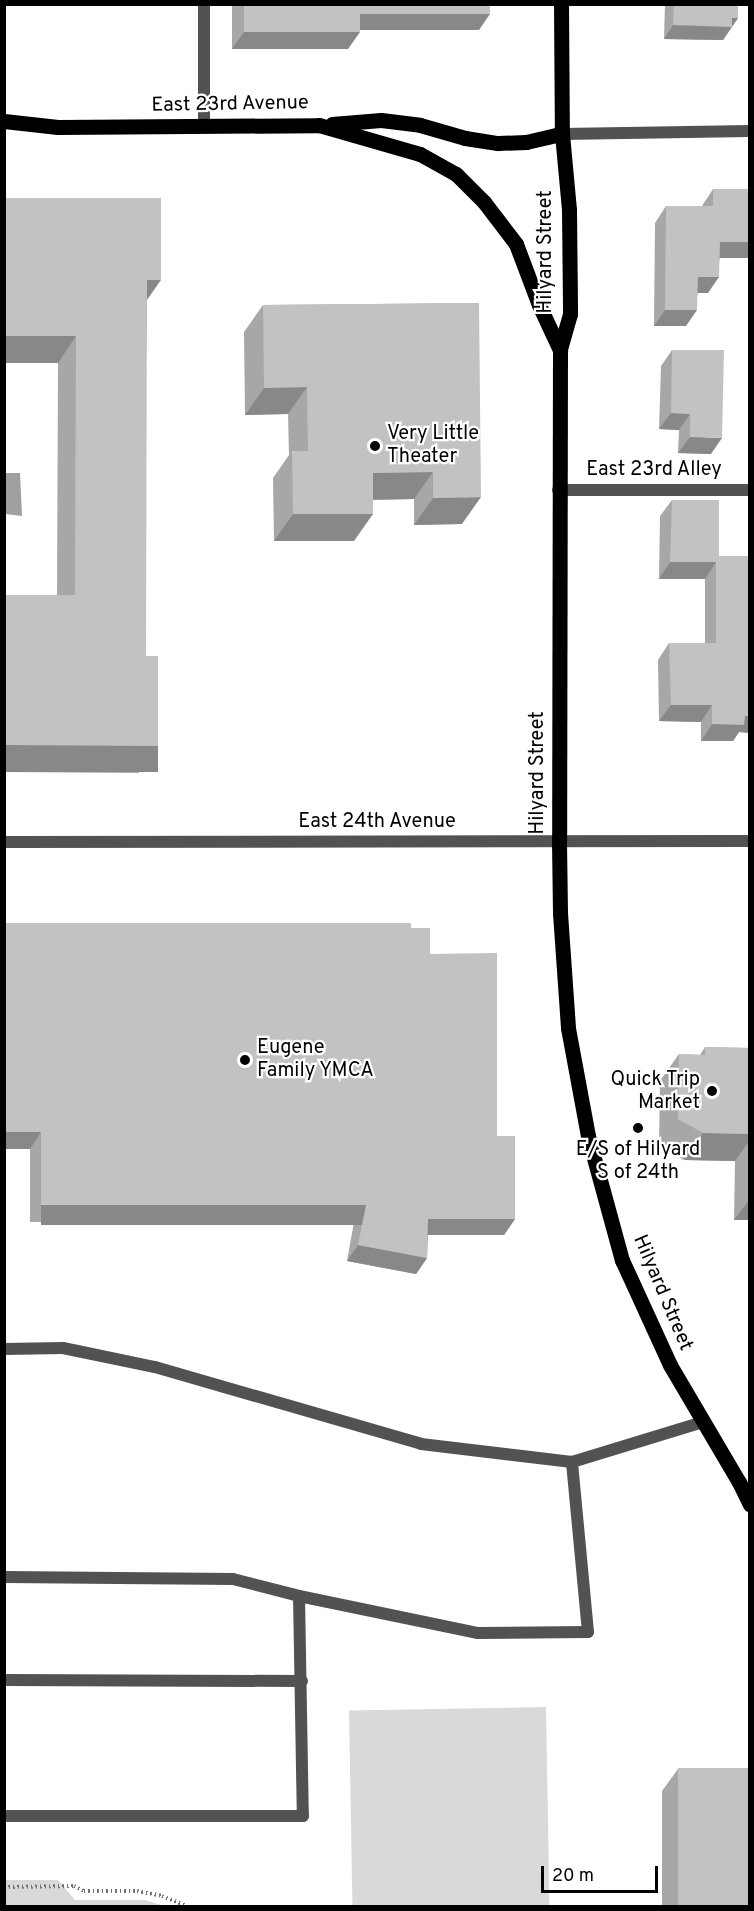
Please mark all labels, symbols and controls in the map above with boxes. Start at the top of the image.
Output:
street label: East 23rd Avenue [151,92,309,118]
street label: Hilyard Street [534,190,558,314]
place label: Very Little Theater [387,422,479,469]
marker: Very Little Theater [368,439,382,453]
street label: East 23rd Alley [586,458,722,482]
street label: Hilyard Street [526,711,550,835]
street label: East 24th Avenue [298,810,456,834]
place label: Eugene Family YMCA [257,1036,375,1083]
marker: Eugene Family YMCA [238,1053,252,1067]
place label: Quick Trip Market [610,1068,700,1115]
marker: Quick Trip Market [705,1084,719,1098]
marker: E/S of Hilyard S of 24th [631,1121,645,1135]
place label: E/S of Hilyard S of 24th [576,1138,700,1185]
street label: Hilyard Street [627,1231,697,1355]
scale bar [544,1854,661,1892]
text: 20 m [552,1865,594,1888]

